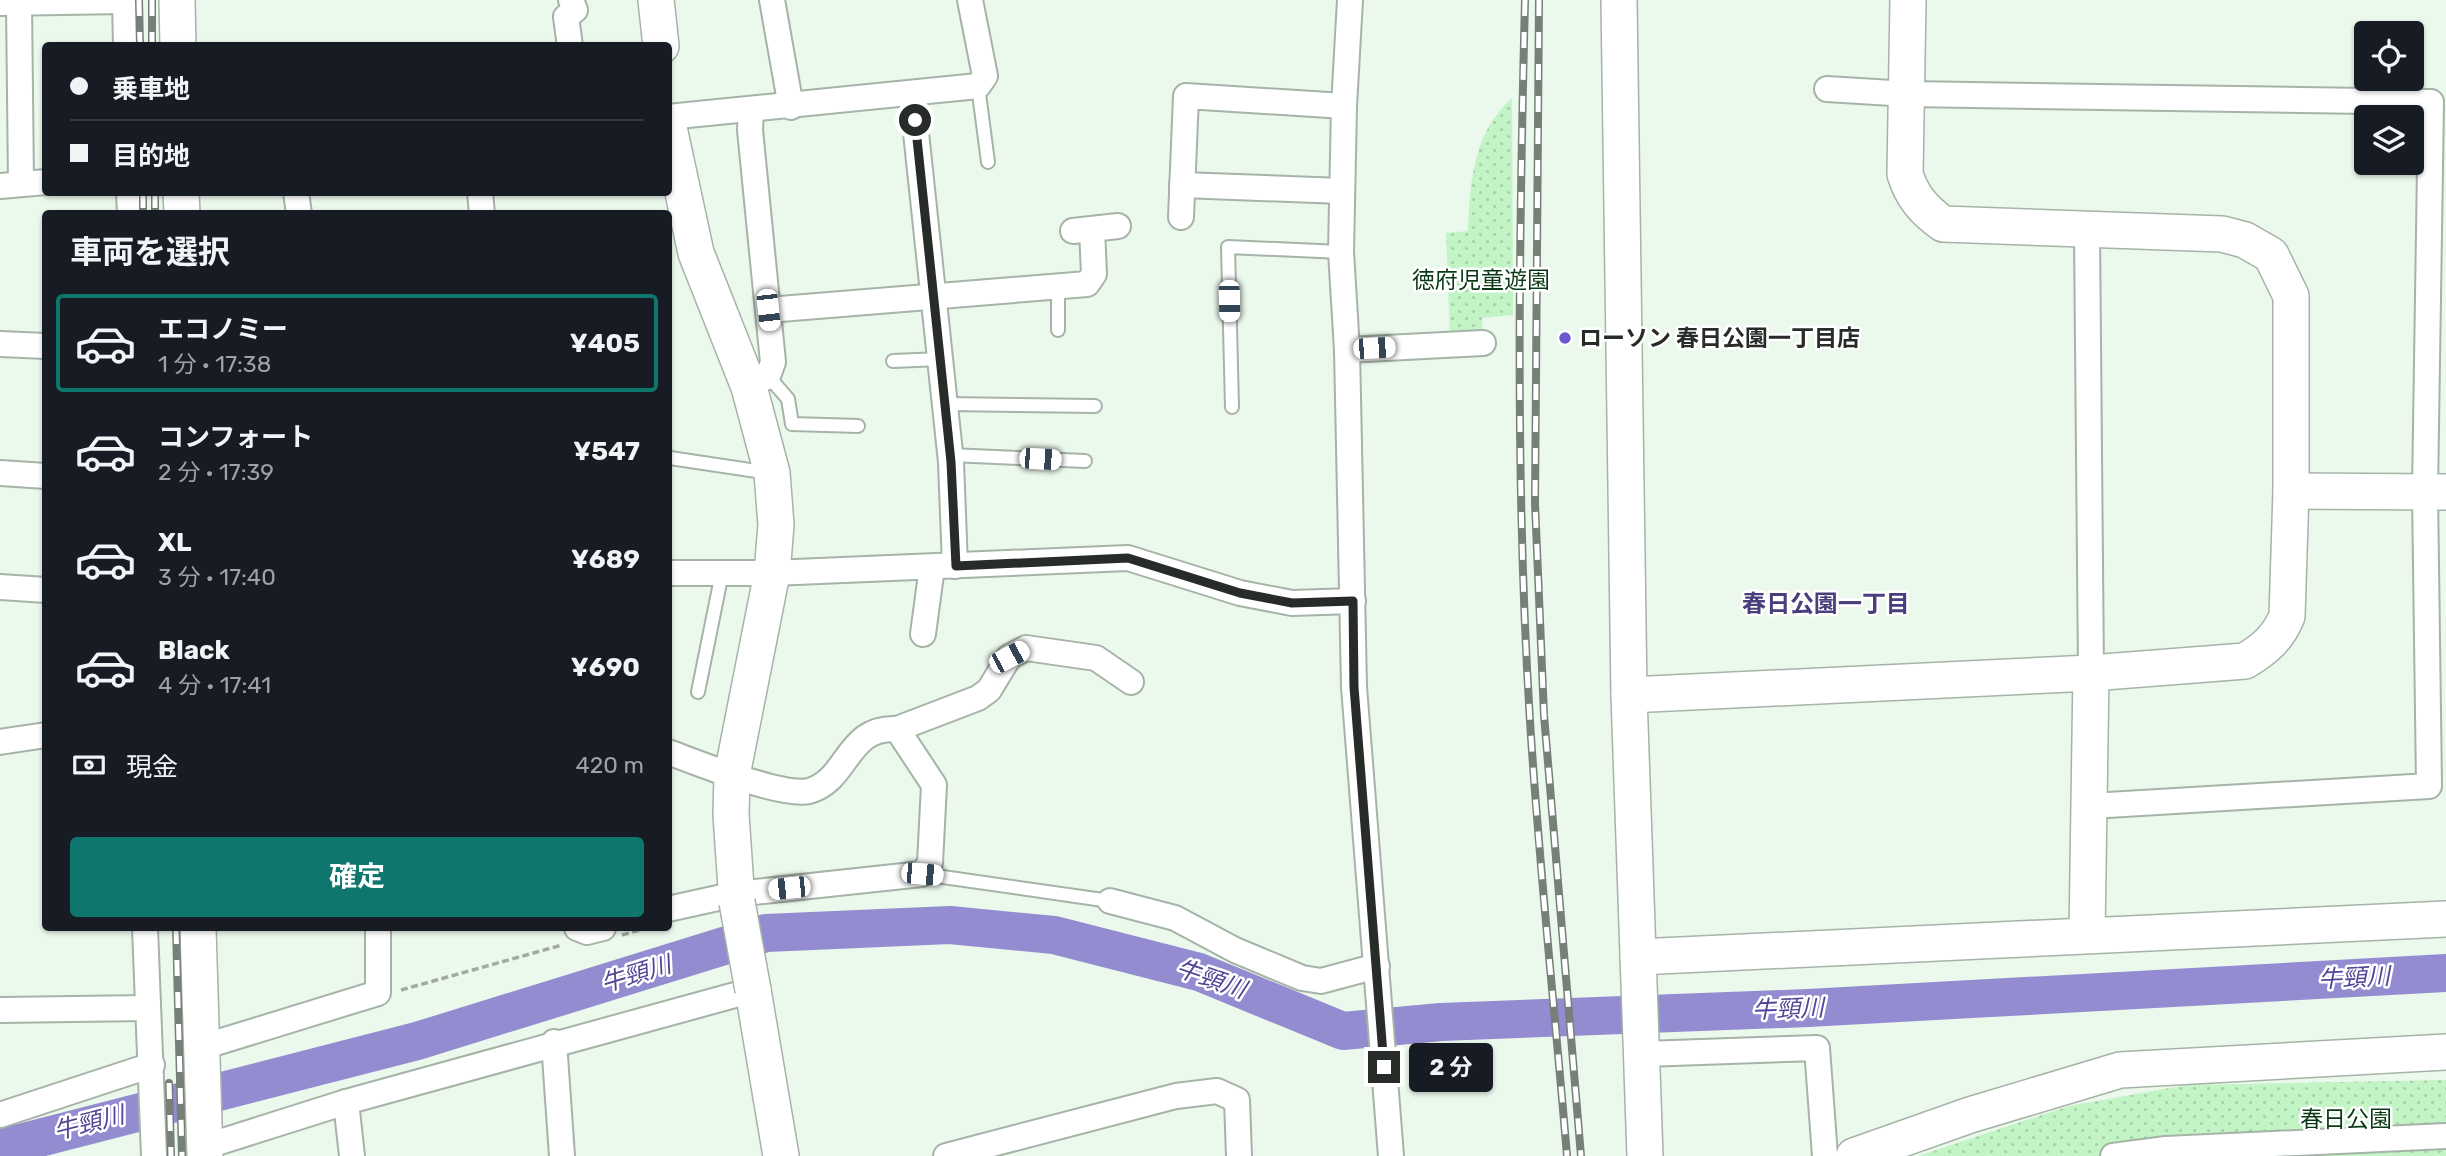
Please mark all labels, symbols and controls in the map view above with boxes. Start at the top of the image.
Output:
map controls [2354,21,2424,175]
button: locate [2354,21,2424,91]
text: 乗車地 [112,74,190,105]
route start [899,104,931,136]
button: layers [2354,105,2424,175]
text: 目的地 [112,141,190,172]
text: 車両を選択 [70,233,230,271]
park label: 徳府児童遊園 [1412,266,1550,294]
car [1219,280,1240,322]
car [756,288,781,332]
icon: car [74,312,137,375]
text: エコノミー [158,314,288,345]
place label: ローソン 春日公園一丁目店 [1579,324,1860,352]
text: ¥405 [570,328,640,359]
marker: ローソン 春日公園一丁目店 [1557,330,1573,346]
car [1353,336,1396,360]
text: 1 分 · 17:38 [158,350,271,378]
icon: car [74,420,137,483]
text: コンフォート [158,422,313,453]
text: ¥547 [573,436,640,467]
car [1019,447,1062,471]
text: 2 分 · 17:39 [158,458,274,486]
text: XL [158,527,191,558]
icon: car [74,528,137,591]
text: ¥689 [571,544,640,575]
text: 3 分 · 17:40 [158,563,276,591]
district label: 春日公園一丁目 [1742,590,1910,618]
text: Black [158,635,230,666]
icon: car [74,636,137,699]
car [986,638,1033,676]
text: ¥690 [571,652,640,683]
text: 4 分 · 17:41 [158,671,271,699]
icon: cash [70,746,108,784]
text: 420 m [576,751,644,779]
text: 現金 [126,752,178,783]
button: 確定 [70,837,644,917]
car [901,862,944,886]
car [768,875,811,901]
water label: 牛頸川 [597,949,677,998]
water label: 牛頸川 [1172,954,1252,1005]
water label: 牛頸川 [2317,962,2394,994]
water label: 牛頸川 [1752,994,1827,1024]
callout: 2 分 [1408,1042,1492,1092]
route end [1368,1051,1400,1083]
text: 2 分 [1430,1053,1472,1081]
water label: 牛頸川 [51,1100,130,1145]
park label: 春日公園 [2300,1105,2392,1133]

